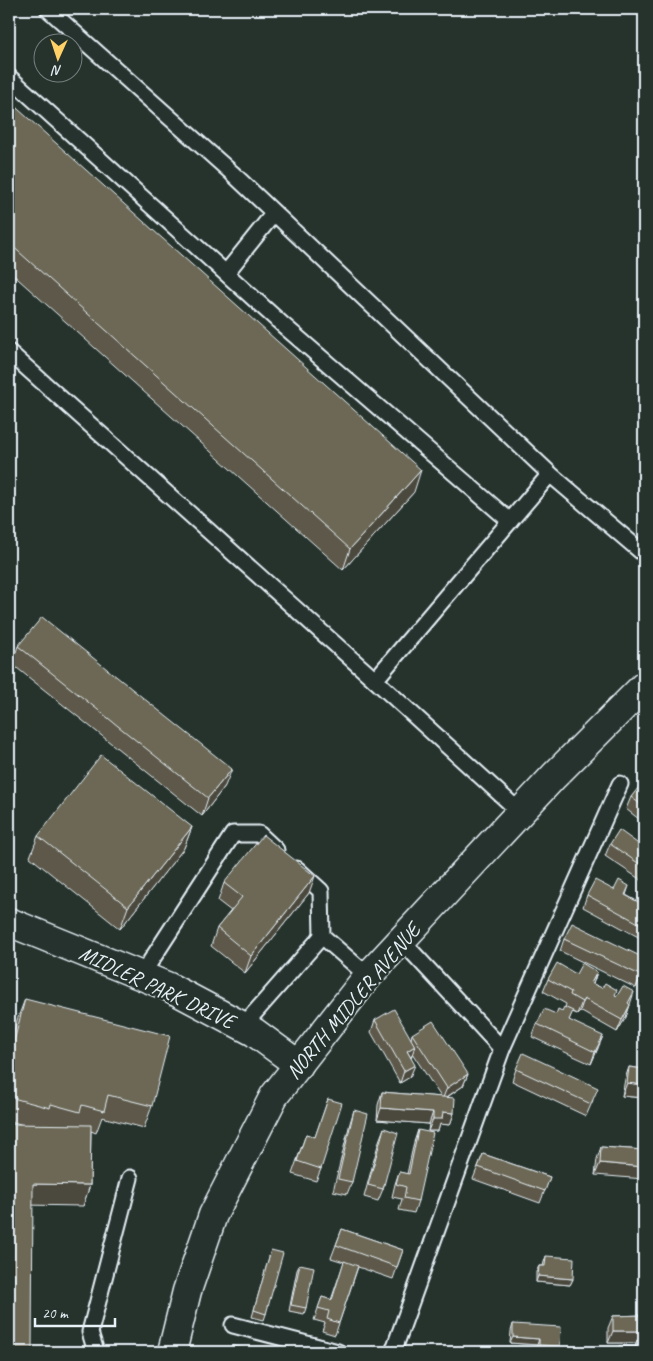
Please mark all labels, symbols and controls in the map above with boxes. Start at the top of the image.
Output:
north arrow [32,32,82,82]
text: N [50,62,62,79]
street label: NORTH MIDLER AVENUE [280,915,428,1084]
street label: MIDLER PARK DRIVE [75,940,241,1035]
scale bar [35,1296,115,1328]
text: 20 m [42,1304,69,1323]

